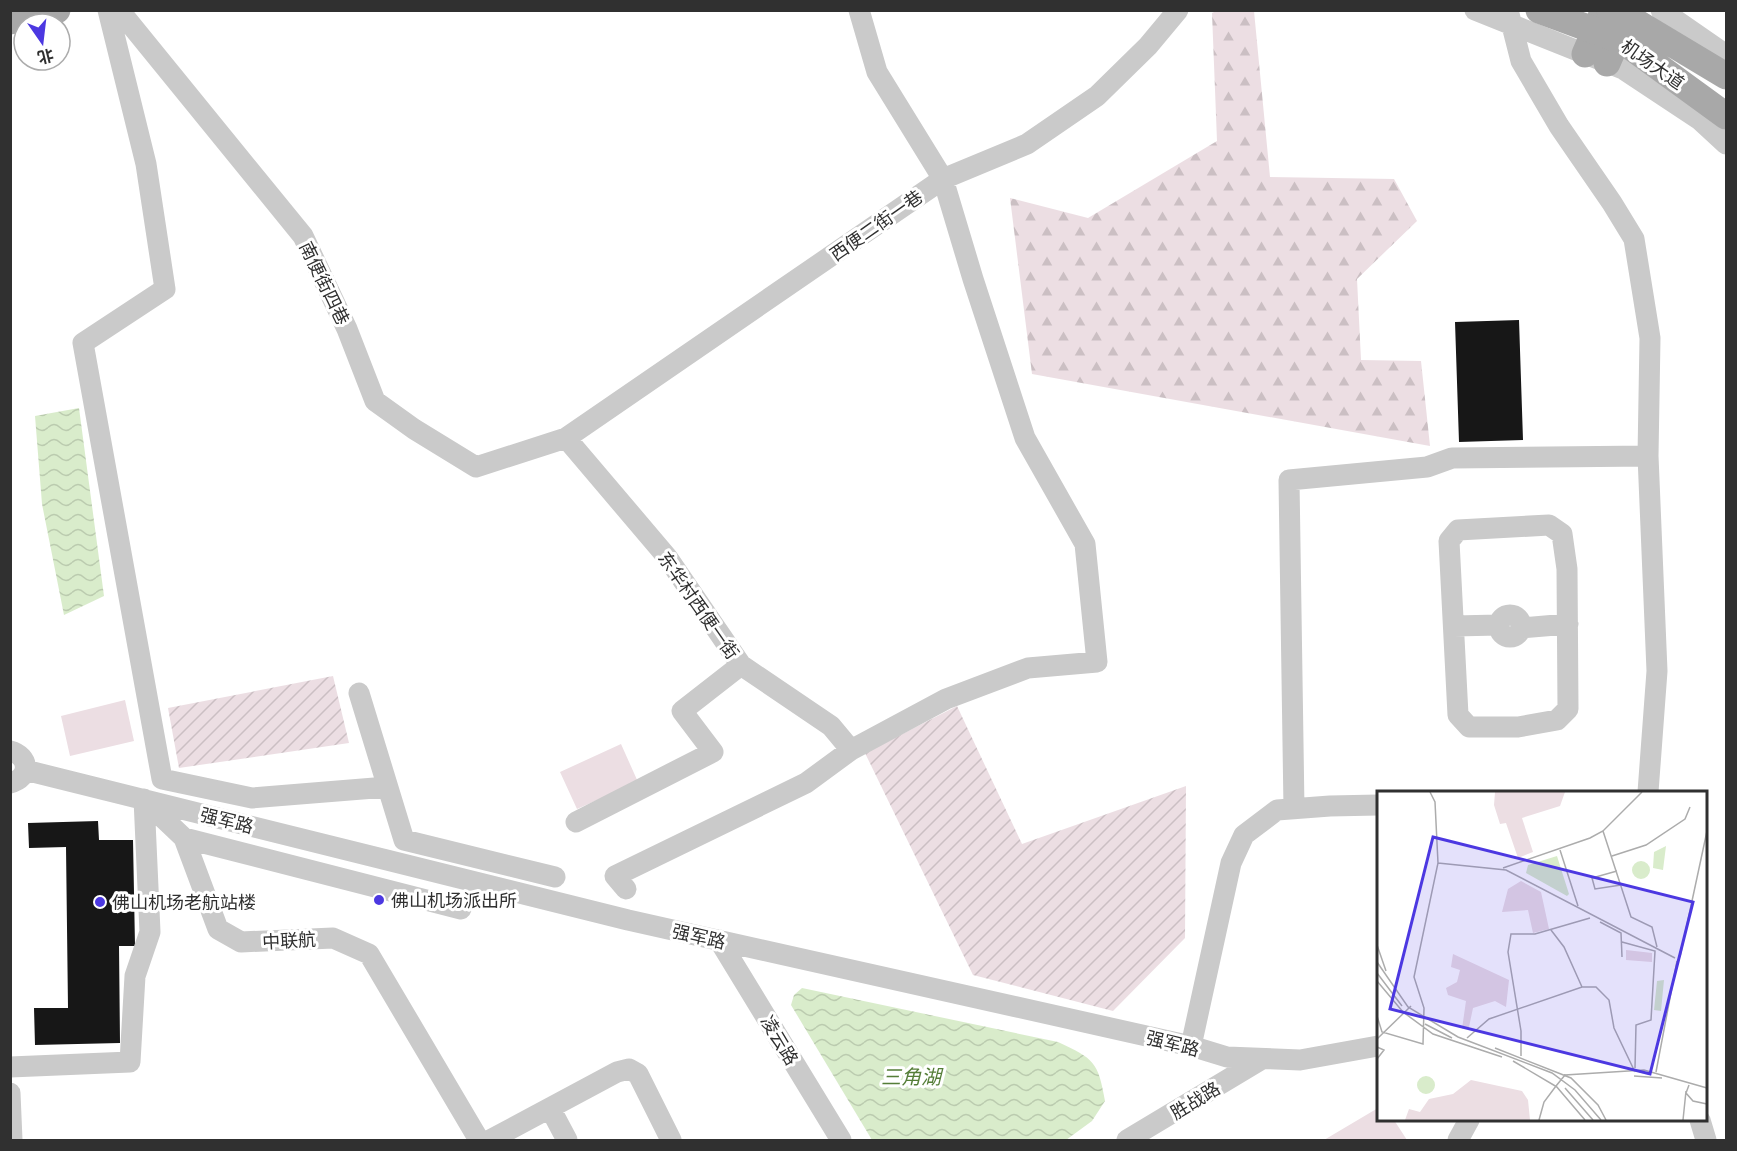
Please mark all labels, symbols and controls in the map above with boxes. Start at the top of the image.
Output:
north arrow [12,12,72,72]
street label: 机场大道 [1617,34,1689,94]
text: 北 [36,46,56,68]
street label: 西便二街一巷 [825,185,927,265]
street label: 南便街四巷 [295,238,355,328]
street label: 东华村西便一街 [654,547,744,663]
inset map [1377,791,1707,1121]
street label: 强军路 [198,803,256,837]
place label: 佛山机场派出所 [391,889,517,911]
place label: 佛山机场老航站楼 [112,891,256,913]
marker: 佛山机场派出所 [372,893,386,907]
marker: 佛山机场老航站楼 [93,895,107,909]
street label: 强军路 [670,919,728,953]
street label: 中联航 [261,928,317,952]
street label: 凌云路 [757,1011,803,1069]
street label: 强军路 [1144,1026,1202,1060]
water label: 三角湖 [881,1064,944,1088]
street label: 胜战路 [1166,1077,1224,1123]

